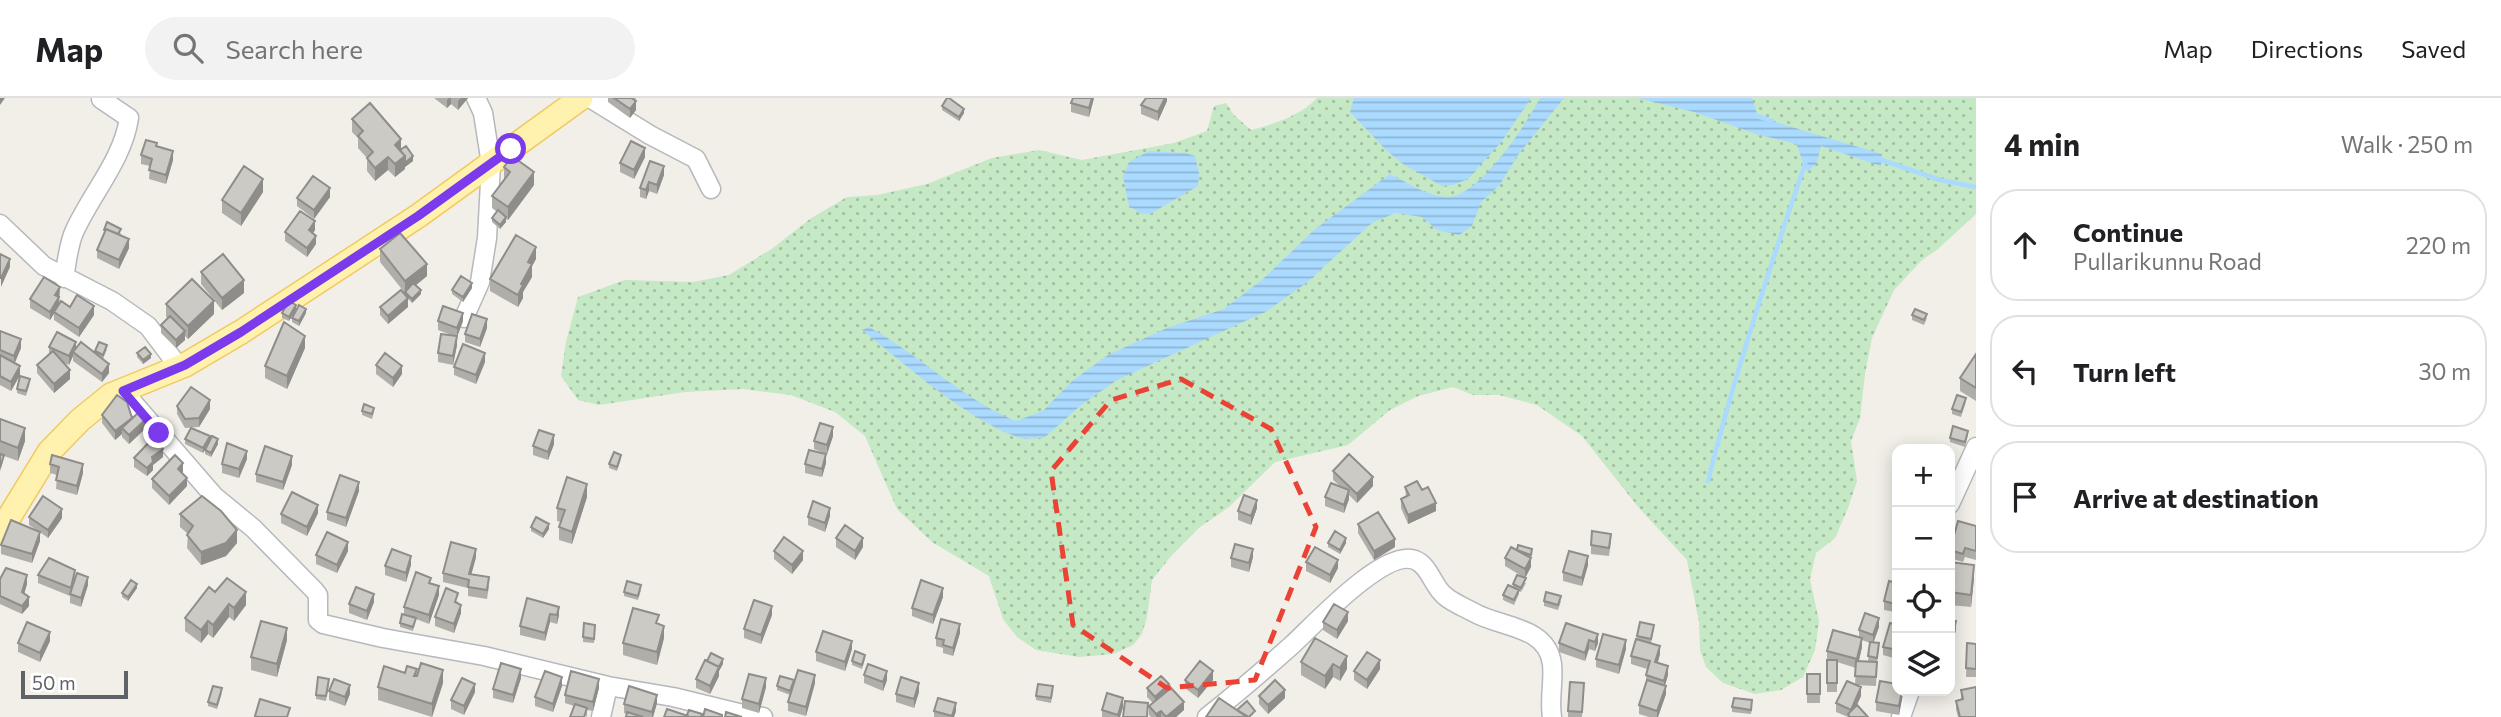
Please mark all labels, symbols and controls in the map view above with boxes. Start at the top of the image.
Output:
search box [145,17,635,80]
text: Map [35,28,103,69]
icon: search [169,29,207,67]
text: Search here [225,33,363,64]
text: Map [2163,34,2213,63]
text: Directions [2251,34,2363,63]
text: Saved [2401,34,2466,63]
text: 4 min [2004,125,2080,162]
text: Walk · 250 m [2341,130,2473,158]
route start [495,133,526,164]
text: Continue [2073,216,2183,247]
icon: ahead [2006,226,2044,264]
text: 220 m [2406,231,2471,259]
text: Pullarikunnu Road [2073,247,2262,275]
icon: left [2006,352,2044,390]
text: Turn left [2073,356,2176,387]
text: 30 m [2418,357,2471,385]
route end [143,417,174,448]
map controls [1892,444,1955,696]
button: + [1892,444,1955,507]
icon: arrive [2006,478,2044,516]
text: Arrive at destination [2073,482,2319,513]
button: − [1892,507,1955,570]
button: locate [1892,570,1955,633]
button: layers [1892,633,1955,696]
scale bar [21,668,128,700]
text: 50 m [32,671,76,694]

